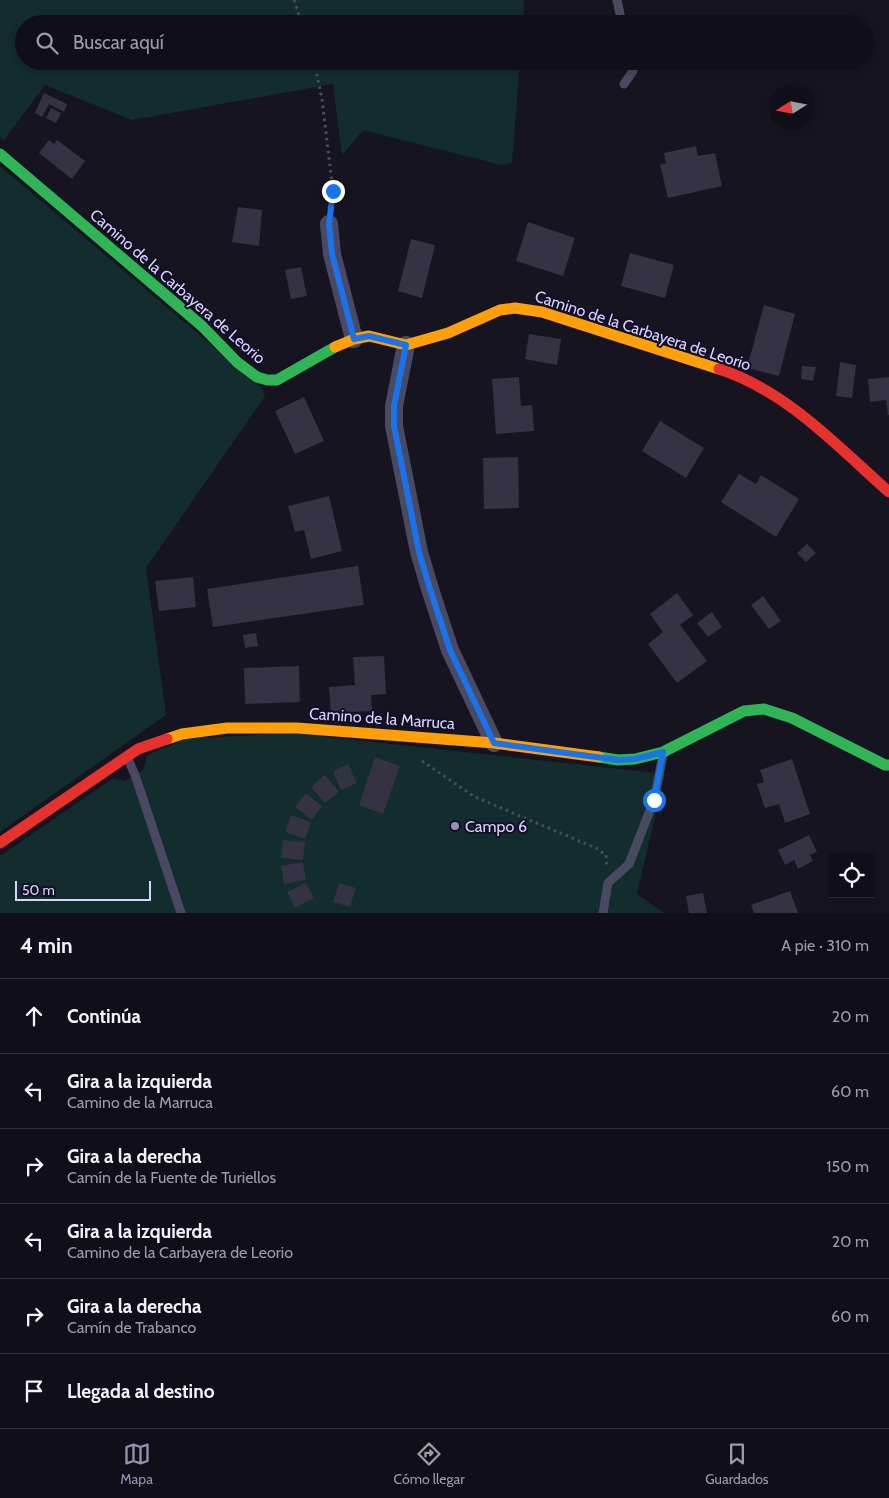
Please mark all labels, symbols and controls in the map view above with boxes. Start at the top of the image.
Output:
search box [15,15,874,70]
icon: search [33,29,61,57]
text: Buscar aquí [73,31,164,54]
north arrow [769,85,814,130]
route end [322,180,345,203]
street label: Camino de la Carbayera de Leorio [86,205,269,368]
street label: Camino de la Carbayera de Leorio [532,287,753,374]
street label: Camino de la Marruca [308,704,456,733]
route start [643,789,666,812]
place label: Campo 6 [465,817,527,836]
marker: Campo 6 [449,820,461,832]
map controls [829,853,874,898]
button: locate [829,853,874,898]
scale bar [15,878,151,901]
text: 50 m [22,881,55,899]
text: 4 min [20,933,73,958]
text: A pie · 310 m [781,936,869,955]
icon: ahead [20,1002,48,1030]
text: Continúa [67,1005,141,1028]
text: 20 m [832,1007,869,1026]
text: Gira a la izquierda [67,1070,212,1093]
icon: left [20,1077,48,1105]
text: 60 m [831,1082,869,1101]
text: Camino de la Marruca [67,1093,213,1112]
text: Gira a la derecha [67,1145,202,1168]
icon: right [20,1152,48,1180]
text: 150 m [826,1157,869,1176]
text: Camín de la Fuente de Turiellos [67,1168,276,1187]
text: Gira a la izquierda [67,1220,212,1243]
icon: left [20,1227,48,1255]
text: 20 m [832,1232,869,1251]
text: Camino de la Carbayera de Leorio [67,1243,293,1262]
text: Gira a la derecha [67,1295,202,1318]
icon: right [20,1302,48,1330]
text: 60 m [831,1307,869,1326]
text: Camín de Trabanco [67,1318,196,1337]
icon: arrive [20,1377,48,1405]
text: Llegada al destino [67,1380,214,1403]
tab: Mapa [120,1440,153,1488]
tab: Cómo llegar [394,1440,465,1488]
tab: Guardados [705,1440,769,1488]

